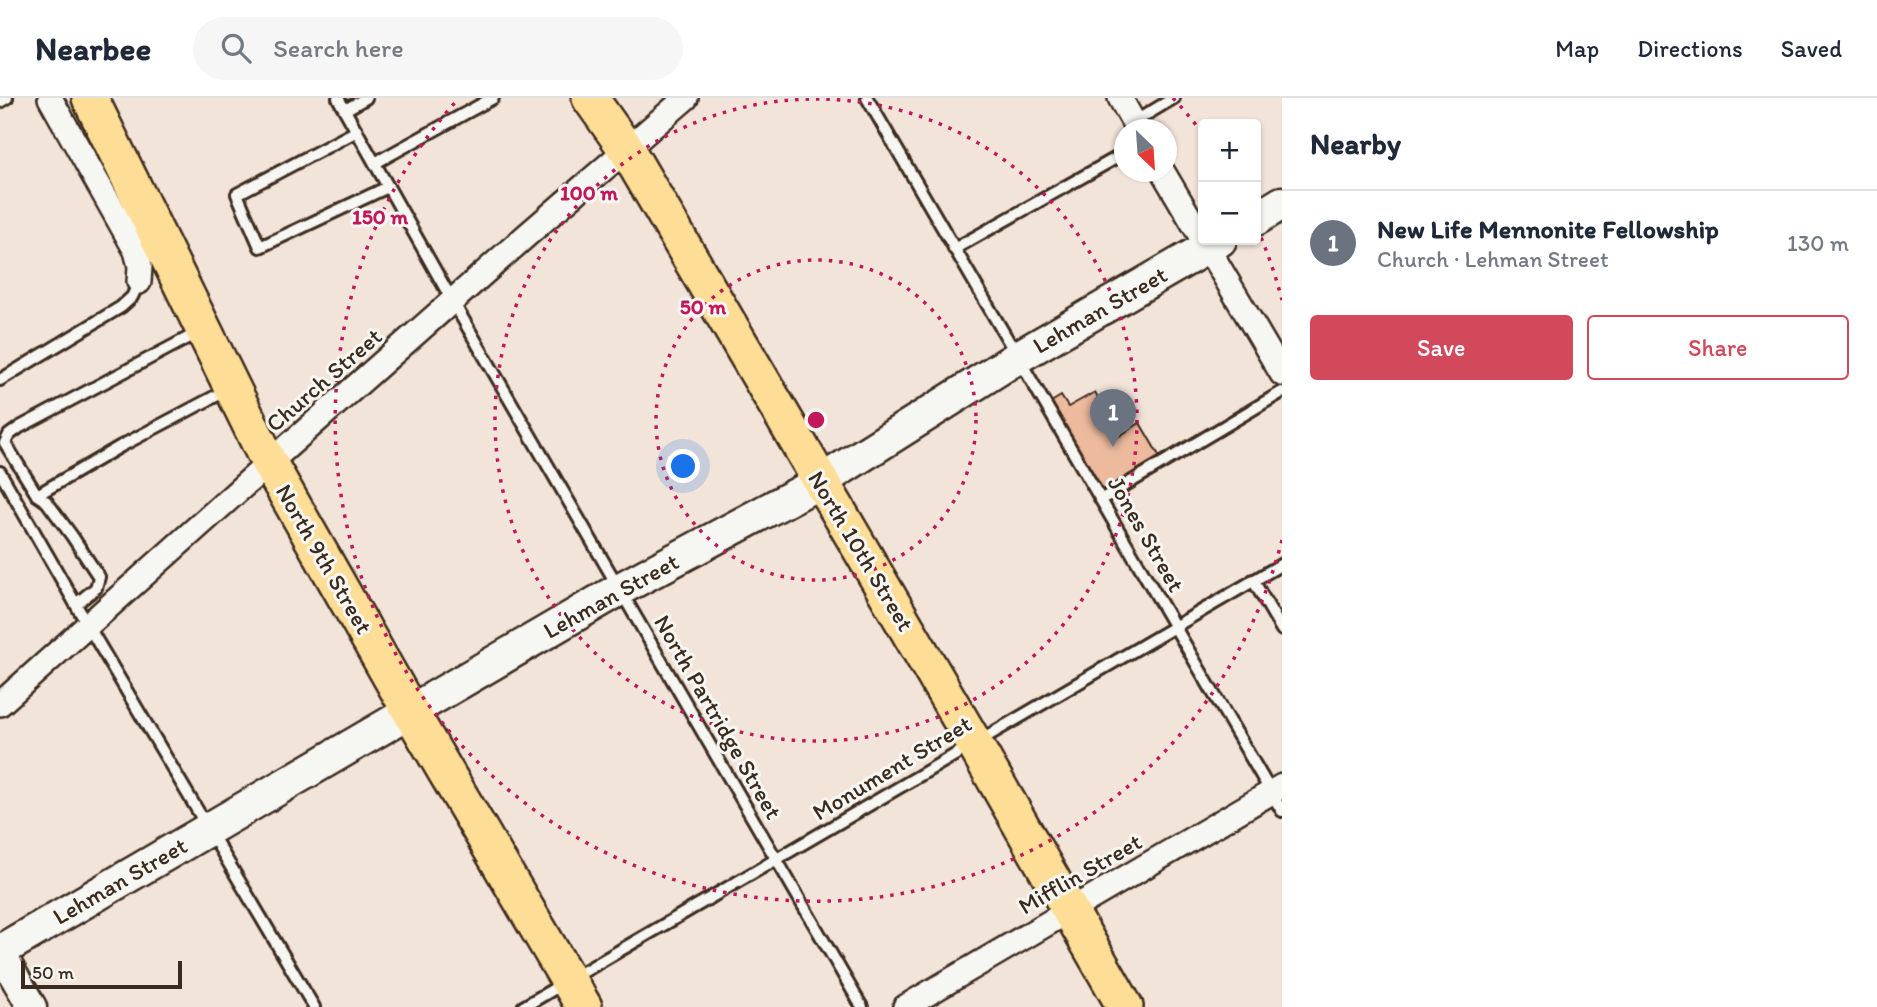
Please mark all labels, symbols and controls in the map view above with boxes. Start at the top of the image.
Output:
search box [193,17,683,80]
text: Nearbee [35,29,151,68]
icon: search [217,29,255,67]
text: Search here [273,32,404,64]
text: Map [1555,34,1599,63]
text: Directions [1637,34,1743,63]
text: Saved [1781,34,1842,63]
north arrow [1114,119,1177,182]
map controls [1198,119,1261,245]
button: + [1198,119,1261,182]
text: Nearby [1310,125,1401,162]
text: 100 m [560,180,618,205]
button: − [1198,182,1261,245]
text: 150 m [352,204,408,229]
text: New Life Mennonite Fellowship [1377,213,1719,245]
text: 1 [1328,229,1338,257]
text: 130 m [1787,229,1849,257]
text: Church · Lehman Street [1377,245,1609,273]
street label: Lehman Street [1027,259,1172,360]
text: 50 m [680,294,727,319]
button: Save [1310,315,1573,380]
button: Share [1587,315,1849,380]
street label: Church Street [260,321,388,438]
pin: 1 [1090,389,1136,447]
centre of rings [804,408,828,432]
your location [666,449,700,483]
street label: North 10th Street [802,465,921,636]
street label: Jones Street [1102,471,1191,597]
street label: North 9th Street [270,479,379,639]
street label: Lehman Street [538,546,683,645]
street label: North Partridge Street [648,609,789,824]
street label: Monument Street [807,709,977,827]
street label: Mifflin Street [1013,827,1147,921]
street label: Lehman Street [47,830,192,931]
scale bar [21,958,182,990]
text: 50 m [32,961,74,984]

